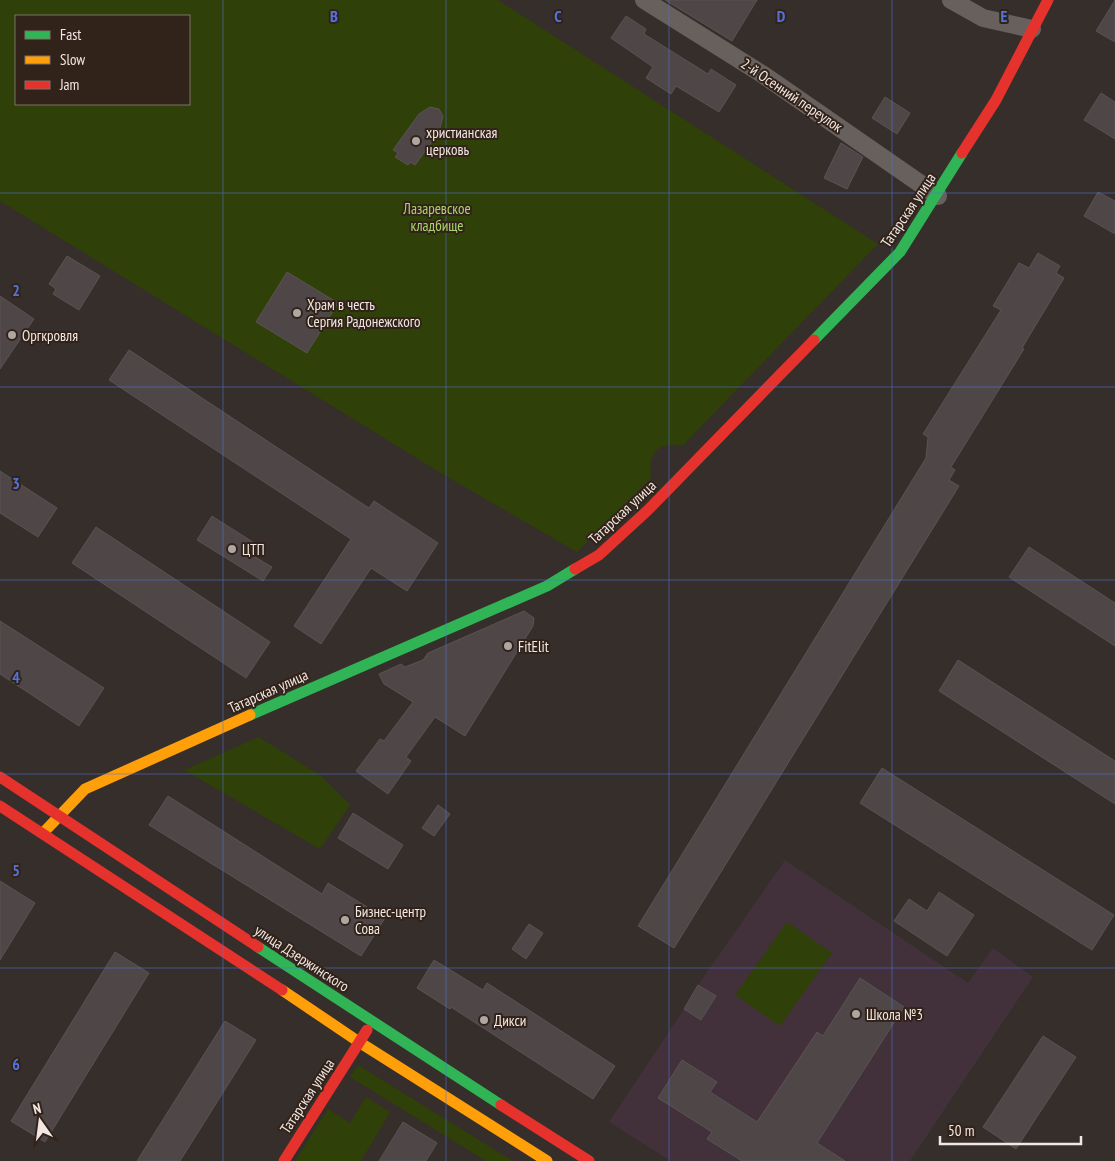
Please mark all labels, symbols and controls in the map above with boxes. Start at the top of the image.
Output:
text: B [330,6,338,26]
text: C [554,6,562,26]
text: D [777,6,786,26]
text: E [1001,6,1008,26]
legend [15,15,190,105]
text: Fast [60,25,81,44]
text: Slow [60,50,85,69]
street label: 2-й Осенний переулок [737,54,847,136]
text: Jam [59,75,79,94]
place label: христианская церковь [426,123,498,159]
marker: христианская церковь [410,135,422,147]
street label: Татарская улица [876,169,940,251]
park label: Лазаревское кладбище [402,199,471,235]
text: 2 [12,280,20,300]
place label: Храм в честь Сергия Радонежского [307,295,420,331]
marker: Храм в честь Сергия Радонежского [291,307,303,319]
place label: Оргкровля [22,326,78,345]
marker: Оргкровля [6,329,18,341]
text: 3 [12,473,20,493]
street label: Татарская улица [584,476,660,548]
place label: ЦТП [242,540,265,559]
marker: ЦТП [226,543,238,555]
place label: FitElit [518,637,549,656]
marker: FitElit [502,640,514,652]
street label: Татарская улица [225,665,311,717]
text: 4 [12,667,20,687]
text: 5 [12,860,20,880]
place label: Бизнес-центр Сова [355,902,426,938]
marker: Бизнес-центр Сова [339,914,351,926]
street label: улица Дзержинского [251,920,353,996]
place label: Школа №3 [866,1005,923,1024]
marker: Школа №3 [850,1008,862,1020]
place label: Дикси [494,1011,526,1030]
marker: Дикси [478,1014,490,1026]
text: 6 [12,1054,20,1074]
street label: Татарская улица [276,1055,338,1137]
north arrow [15,1096,65,1146]
text: N [31,1099,43,1118]
scale bar [940,1114,1081,1146]
text: 50 m [948,1121,974,1140]

